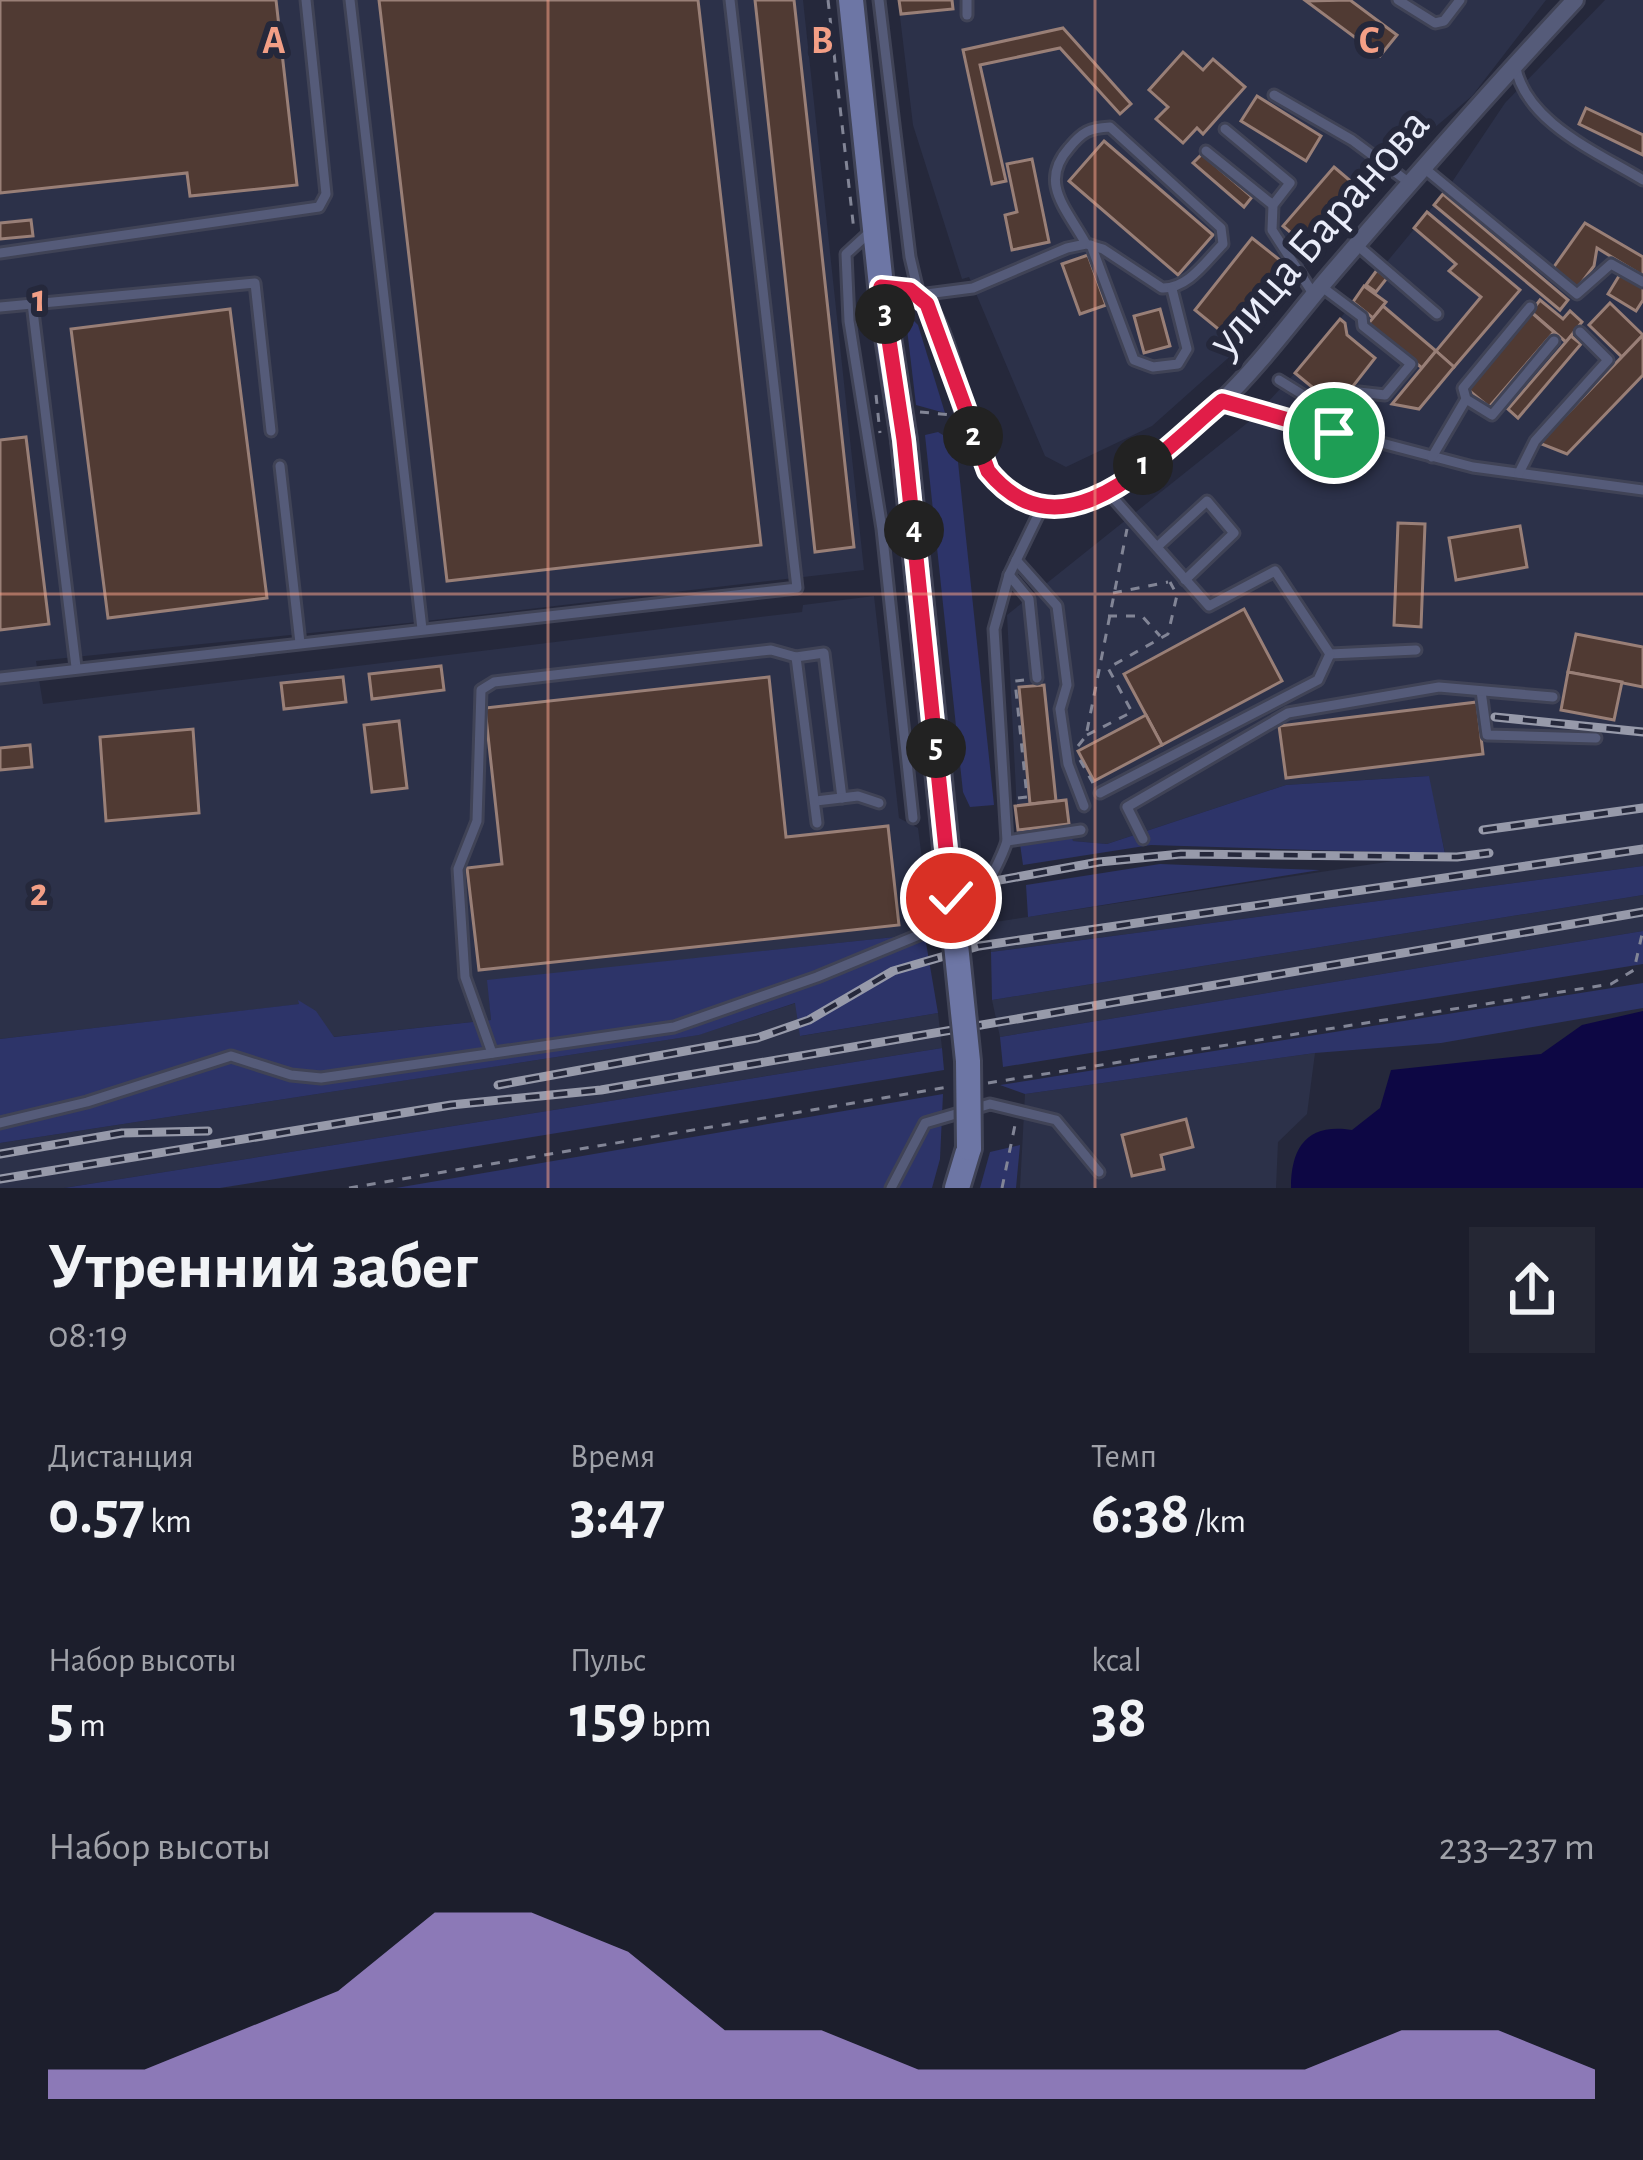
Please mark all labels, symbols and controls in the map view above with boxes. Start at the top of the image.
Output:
text: A [262,22,286,61]
text: B [811,22,833,61]
text: C [1359,22,1379,61]
street label: улица Баранова [1199,100,1439,366]
text: 1 [32,280,46,319]
pin: 3 [855,284,915,344]
text: 3 [878,297,892,330]
pin [1283,382,1385,484]
icon: arrive [1301,400,1367,466]
pin: 2 [943,406,1003,466]
text: 2 [965,419,981,452]
pin: 1 [1113,435,1173,495]
text: 1 [1137,448,1149,481]
pin: 4 [884,500,944,560]
text: 4 [906,513,922,546]
pin: 5 [906,718,966,778]
text: 5 [929,731,943,764]
pin [900,847,1002,949]
icon: check [918,865,984,931]
text: 2 [30,874,48,913]
button: share [1469,1227,1595,1353]
text: Утренний забег [48,1234,478,1300]
text: 08:19 [48,1316,128,1355]
text: Дистанция [48,1441,194,1474]
text: Время [570,1441,655,1474]
text: Темп [1091,1441,1157,1474]
text: 0.57 [48,1484,145,1544]
text: 3:47 [570,1484,665,1544]
text: 6:38 [1091,1484,1190,1544]
text: km [145,1506,192,1539]
text: /km [1190,1506,1246,1539]
text: Набор высоты [48,1645,237,1678]
text: Пульс [570,1645,646,1678]
text: kcal [1091,1645,1142,1678]
text: 5 [48,1688,74,1748]
text: 159 [570,1688,646,1748]
text: 38 [1091,1688,1147,1748]
text: m [74,1710,106,1743]
text: bpm [646,1710,711,1743]
text: Набор высоты [48,1828,271,1867]
text: 233–237 m [1439,1828,1595,1867]

